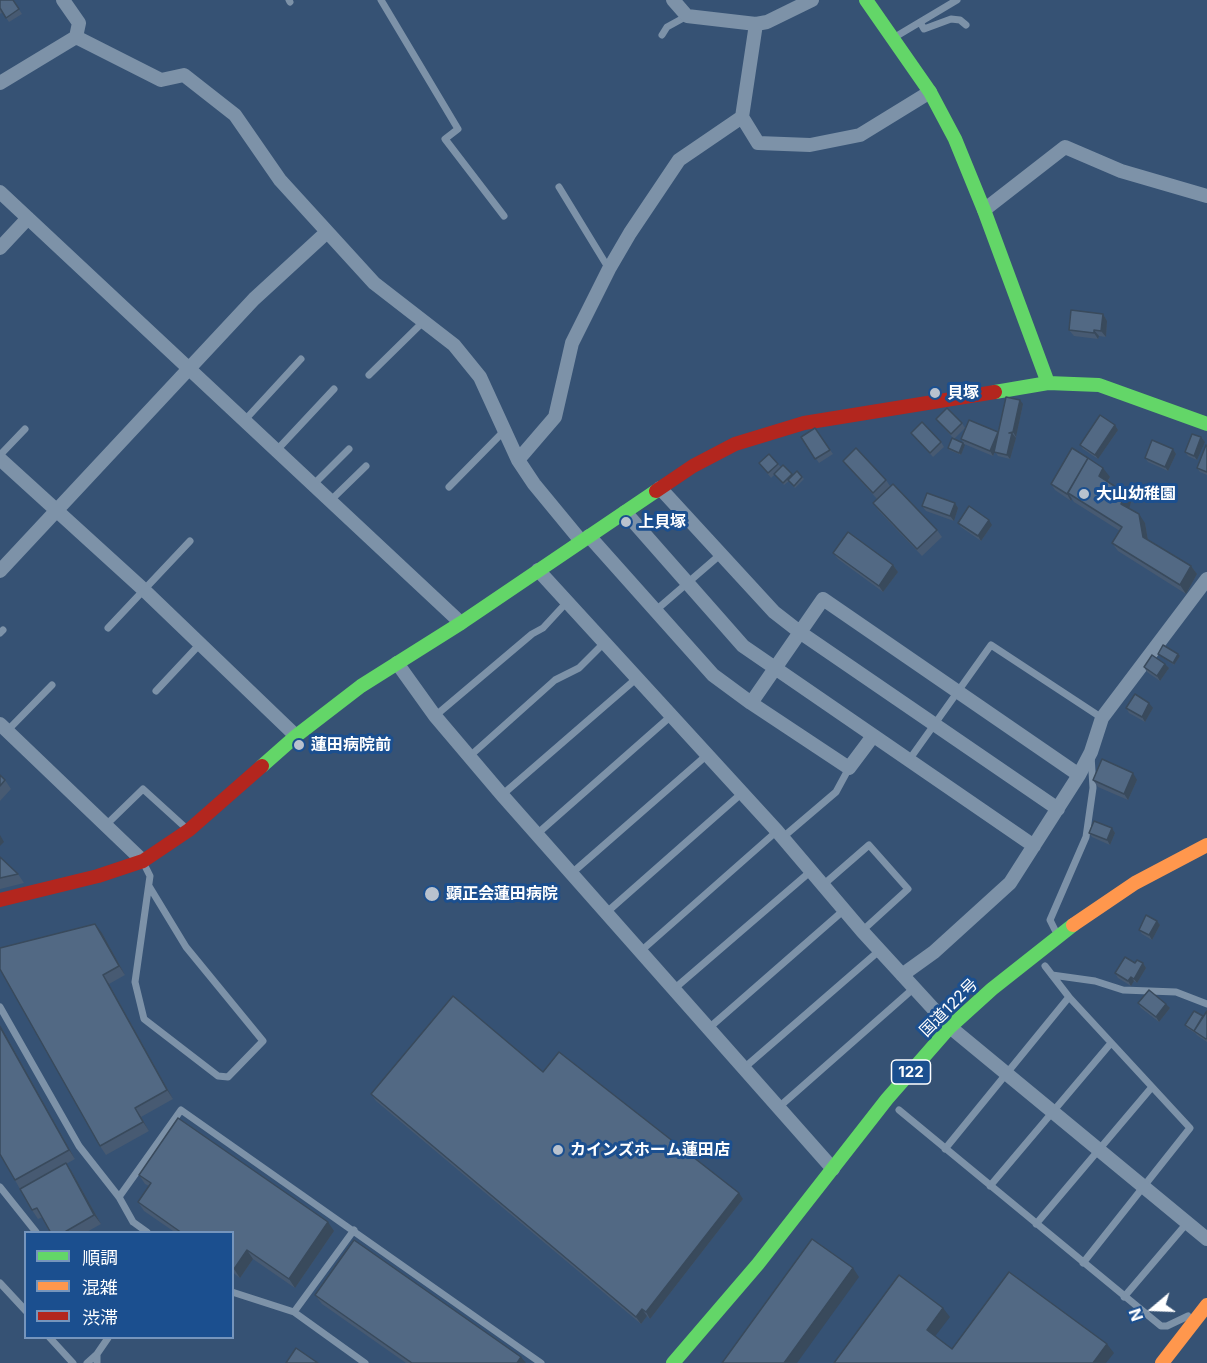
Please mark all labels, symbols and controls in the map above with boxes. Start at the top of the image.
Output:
place label: 貝塚 [947,383,979,403]
marker: 貝塚 [928,386,942,400]
place label: 大山幼稚園 [1096,484,1176,504]
marker: 大山幼稚園 [1077,487,1091,501]
place label: 上貝塚 [638,512,686,532]
marker: 上貝塚 [619,515,633,529]
place label: 蓮田病院前 [311,735,391,755]
marker: 蓮田病院前 [292,738,306,752]
place label: 顕正会蓮田病院 [446,884,558,904]
marker: 顕正会蓮田病院 [423,885,441,903]
street label: 国道122号 [916,975,982,1041]
road number: 122 [892,1060,930,1084]
place label: カインズホーム蓮田店 [570,1140,730,1160]
marker: カインズホーム蓮田店 [551,1143,565,1157]
legend [24,1231,234,1339]
text: 順調 [82,1247,118,1268]
text: 混雑 [82,1277,118,1298]
north arrow [1123,1279,1183,1339]
text: N [1125,1306,1147,1324]
text: 渋滞 [82,1307,118,1328]

